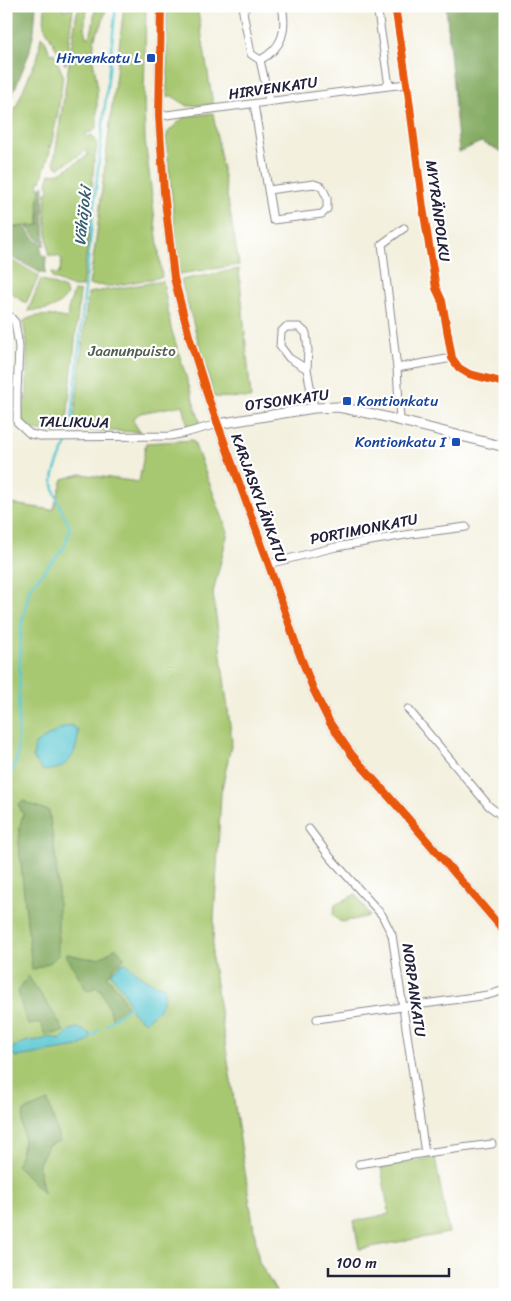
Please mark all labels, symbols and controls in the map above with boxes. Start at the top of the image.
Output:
place label: Hirvenkatu L [56,45,141,71]
marker: Hirvenkatu L [145,52,157,64]
street label: HIRVENKATU [227,69,320,107]
street label: MYYRÄNPOLKU [418,158,458,264]
water label: Vähäjoki [65,182,100,247]
park label: Jaanunpuisto [87,338,176,364]
street label: OTSONKATU [243,381,332,419]
place label: Kontionkatu [357,388,438,414]
marker: Kontionkatu [341,395,353,407]
street label: TALLIKUJA [39,408,109,436]
place label: Kontionkatu I [355,429,447,455]
street label: KARJASKYLÄNKATU [224,430,295,567]
marker: Kontionkatu I [450,436,462,448]
street label: PORTIMONKATU [308,506,420,552]
street label: NORPANKATU [395,942,434,1040]
scale bar [328,1246,450,1278]
text: 100 m [336,1250,377,1276]

